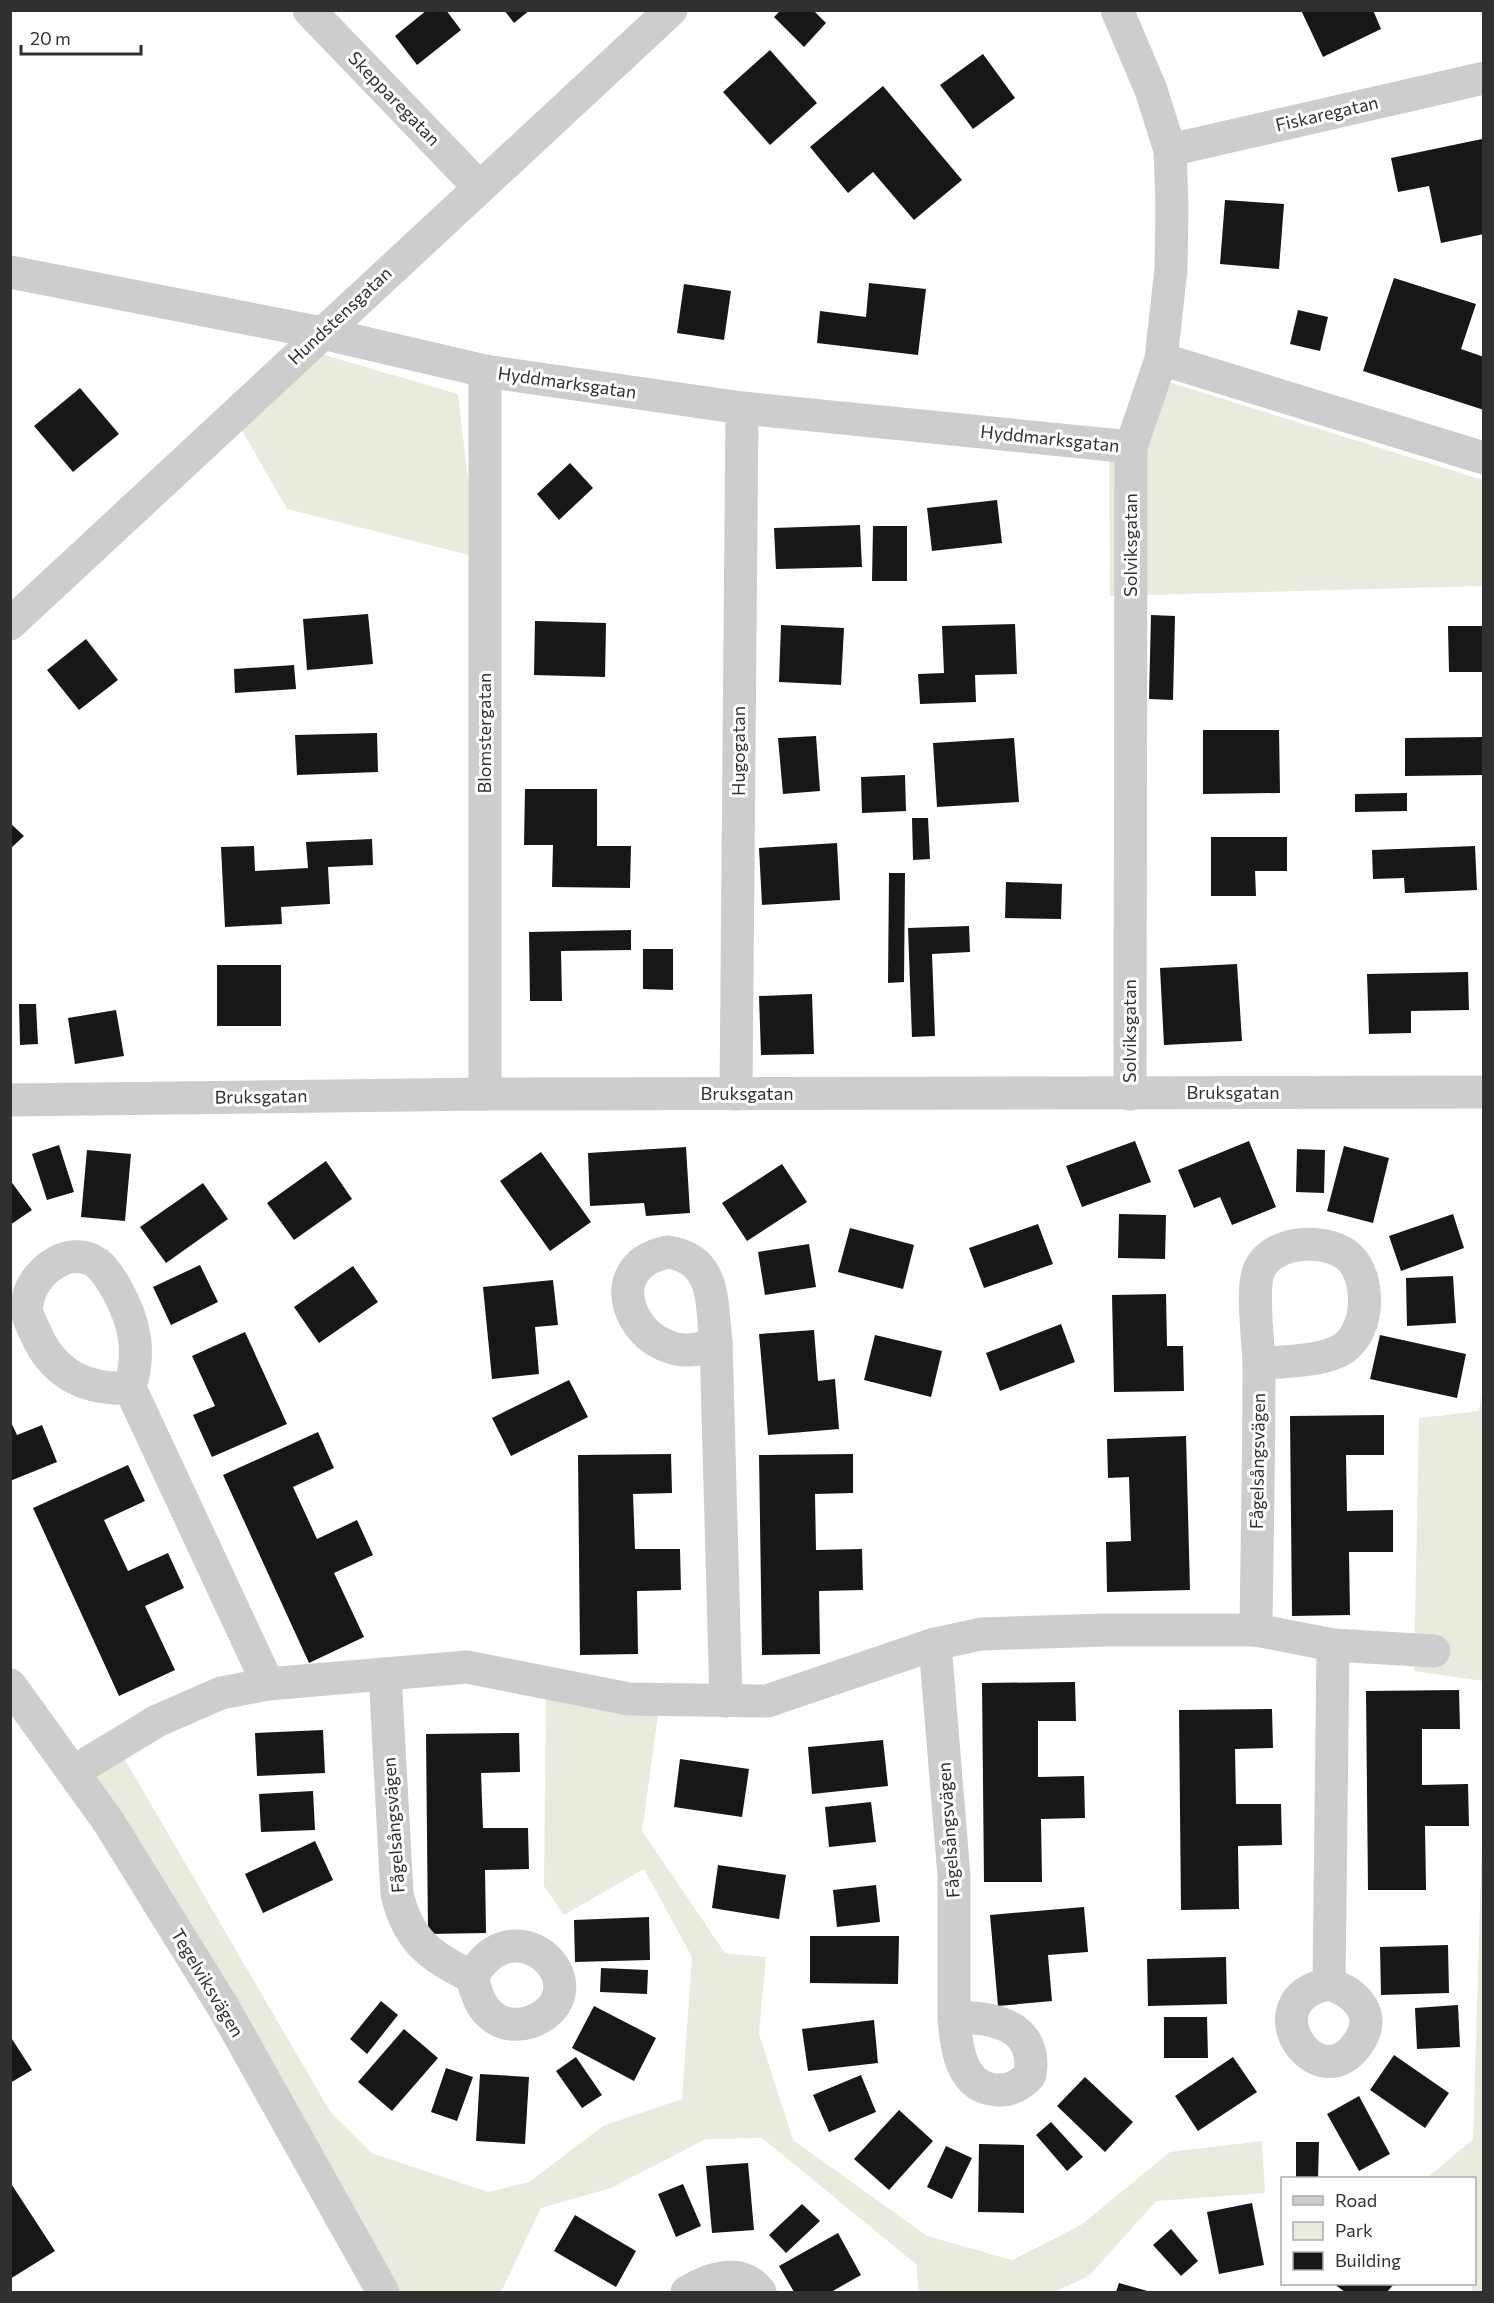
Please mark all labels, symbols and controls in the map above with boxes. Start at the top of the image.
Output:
scale bar [21,18,141,56]
text: 20 m [30,27,71,49]
street label: Skepparegatan [344,47,445,150]
street label: Fiskaregatan [1273,91,1380,136]
street label: Hundstensgatan [283,262,396,369]
street label: Hyddmarksgatan [496,361,638,403]
street label: Hyddmarksgatan [979,420,1121,456]
street label: Solviksgatan [1119,493,1141,597]
street label: Blomstergatan [473,673,495,793]
street label: Hugogatan [727,706,749,796]
street label: Solviksgatan [1118,979,1140,1083]
street label: Bruksgatan [1187,1081,1279,1103]
street label: Bruksgatan [701,1082,793,1104]
street label: Bruksgatan [214,1084,308,1108]
street label: Fågelsångsvägen [1245,1393,1269,1529]
street label: Fågelsångsvägen [377,1756,409,1894]
street label: Fågelsångsvägen [932,1761,964,1899]
street label: Tegelviksvägen [167,1924,249,2041]
legend [1281,2177,1476,2285]
text: Road [1335,2189,1377,2211]
text: Park [1335,2219,1373,2241]
text: Building [1335,2249,1401,2271]

